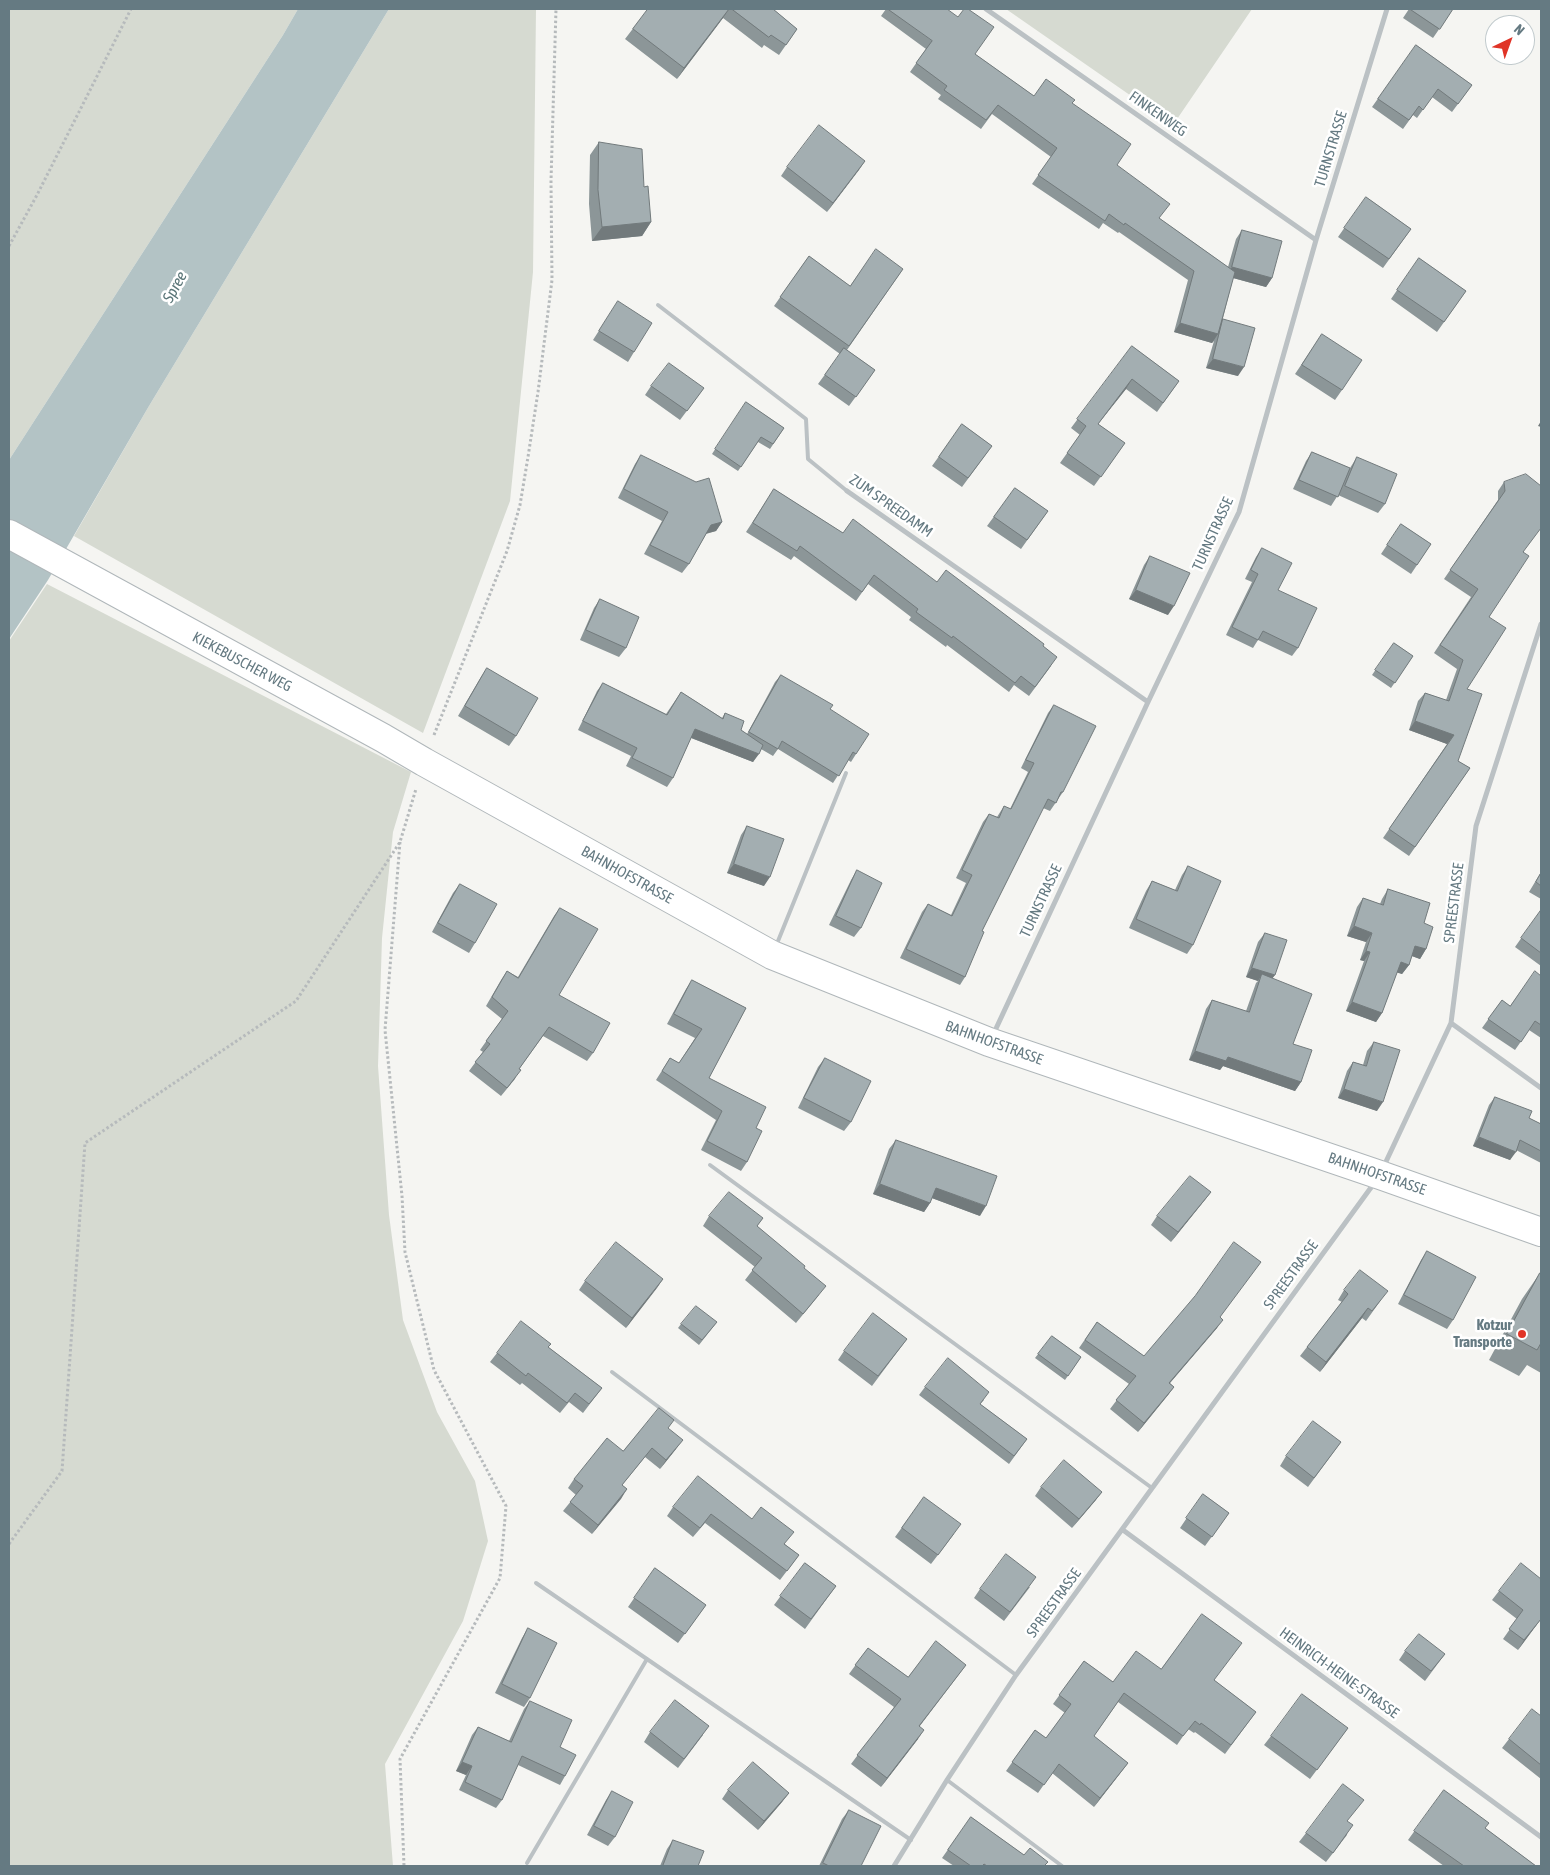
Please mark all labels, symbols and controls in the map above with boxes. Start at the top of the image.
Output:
north arrow [1485,15,1535,65]
text: N [1511,21,1528,38]
street label: FINKENWEG [1126,88,1190,140]
street label: TURNSTRASSE [1311,109,1351,189]
water label: Spree [159,268,191,306]
street label: ZUM SPREEDAMM [846,471,936,541]
street label: TURNSTRASSE [1189,494,1237,574]
street label: KIEKEBUSCHER WEG [189,628,295,696]
street label: BAHNHOFSTRASSE [578,842,676,908]
street label: TURNSTRASSE [1016,862,1066,940]
street label: SPREESTRASSE [1440,862,1468,944]
street label: BAHNHOFSTRASSE [943,1017,1045,1069]
street label: BAHNHOFSTRASSE [1326,1149,1428,1199]
street label: SPREESTRASSE [1260,1237,1322,1313]
place label: Kotzur Transporte [1453,1316,1512,1351]
marker: Kotzur Transporte [1516,1328,1528,1340]
street label: SPREESTRASSE [1023,1565,1085,1641]
street label: HEINRICH-HEINE-STRASSE [1276,1624,1402,1722]

